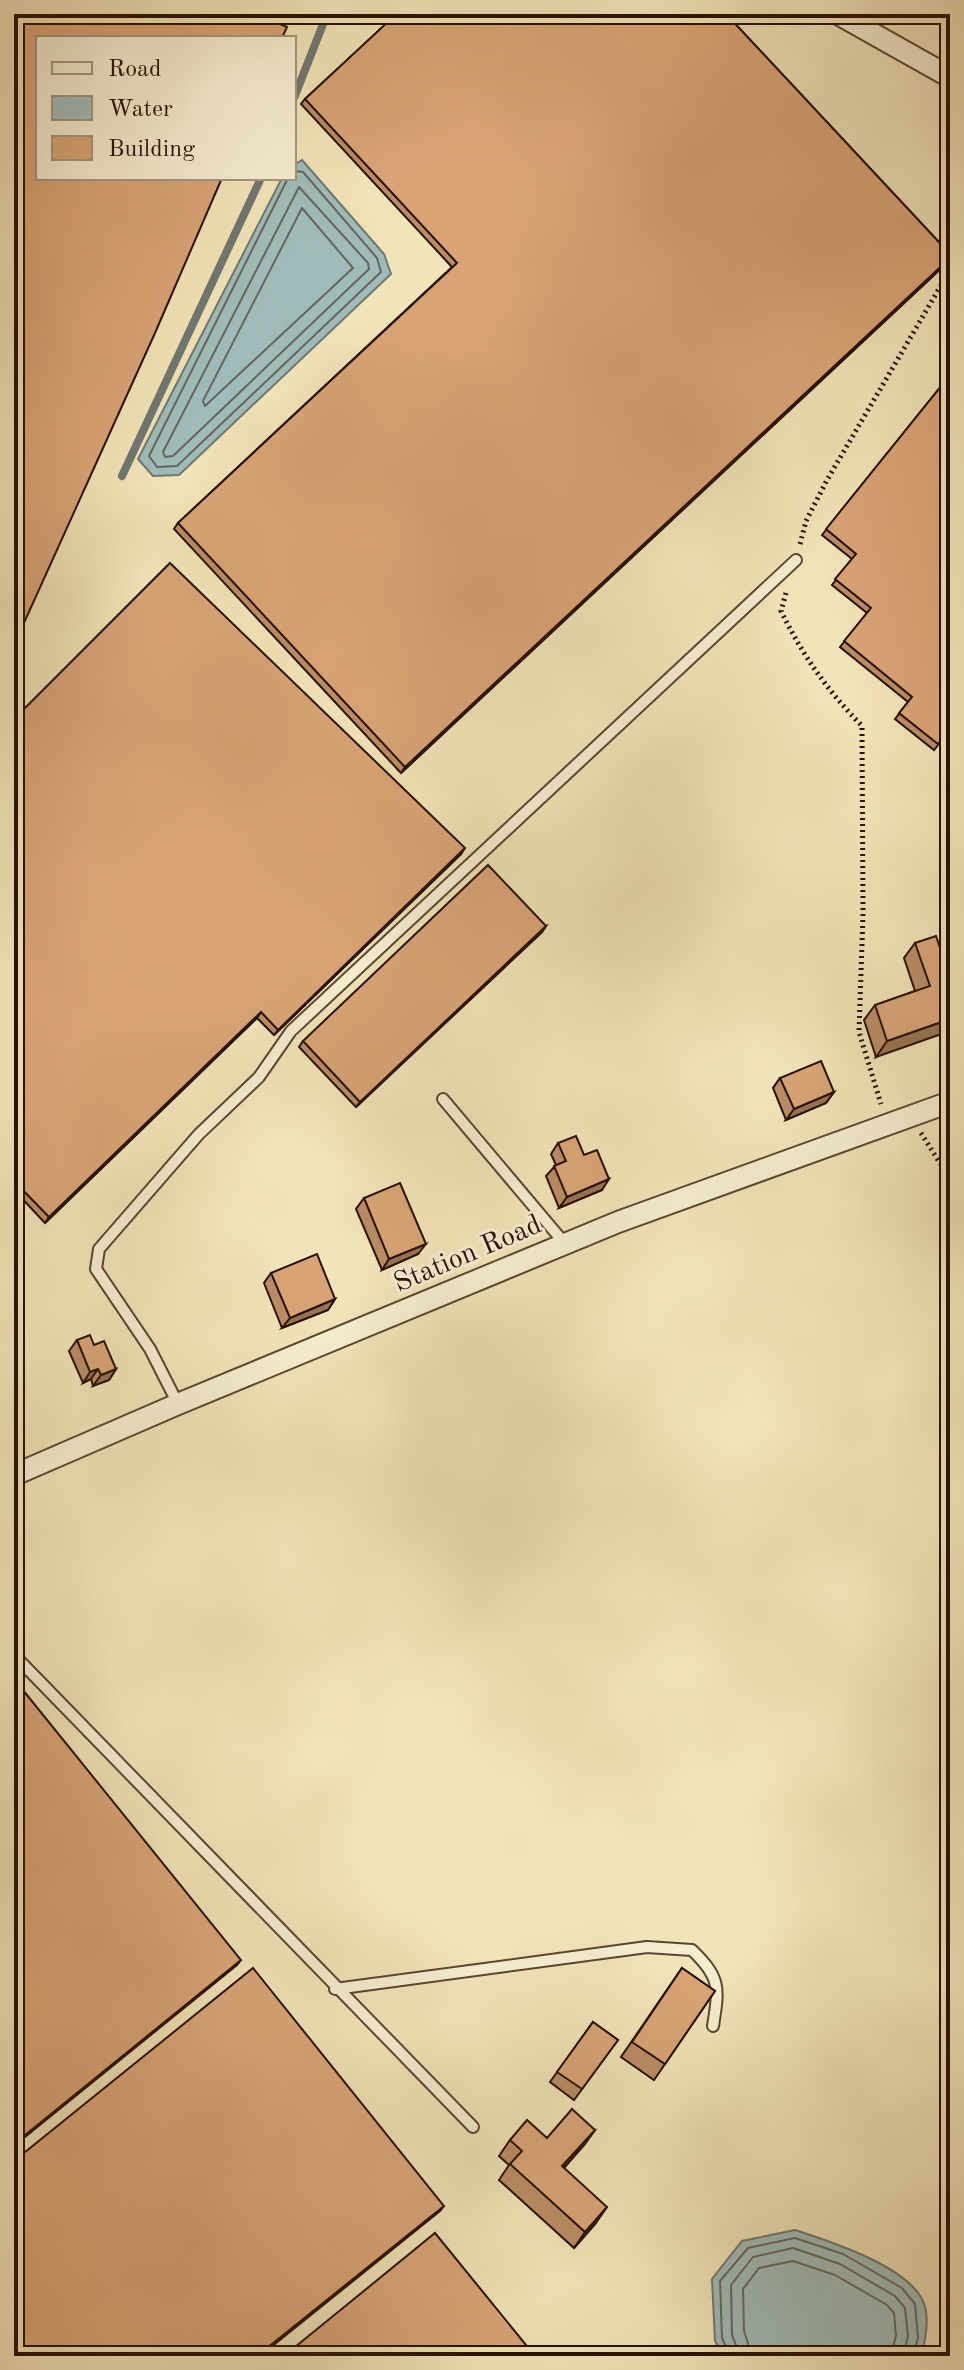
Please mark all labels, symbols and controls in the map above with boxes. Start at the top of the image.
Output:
legend [36,36,296,180]
text: Road [108,58,161,82]
text: Water [108,98,173,122]
text: Building [108,138,195,162]
street label: Station Road [390,1211,546,1299]

